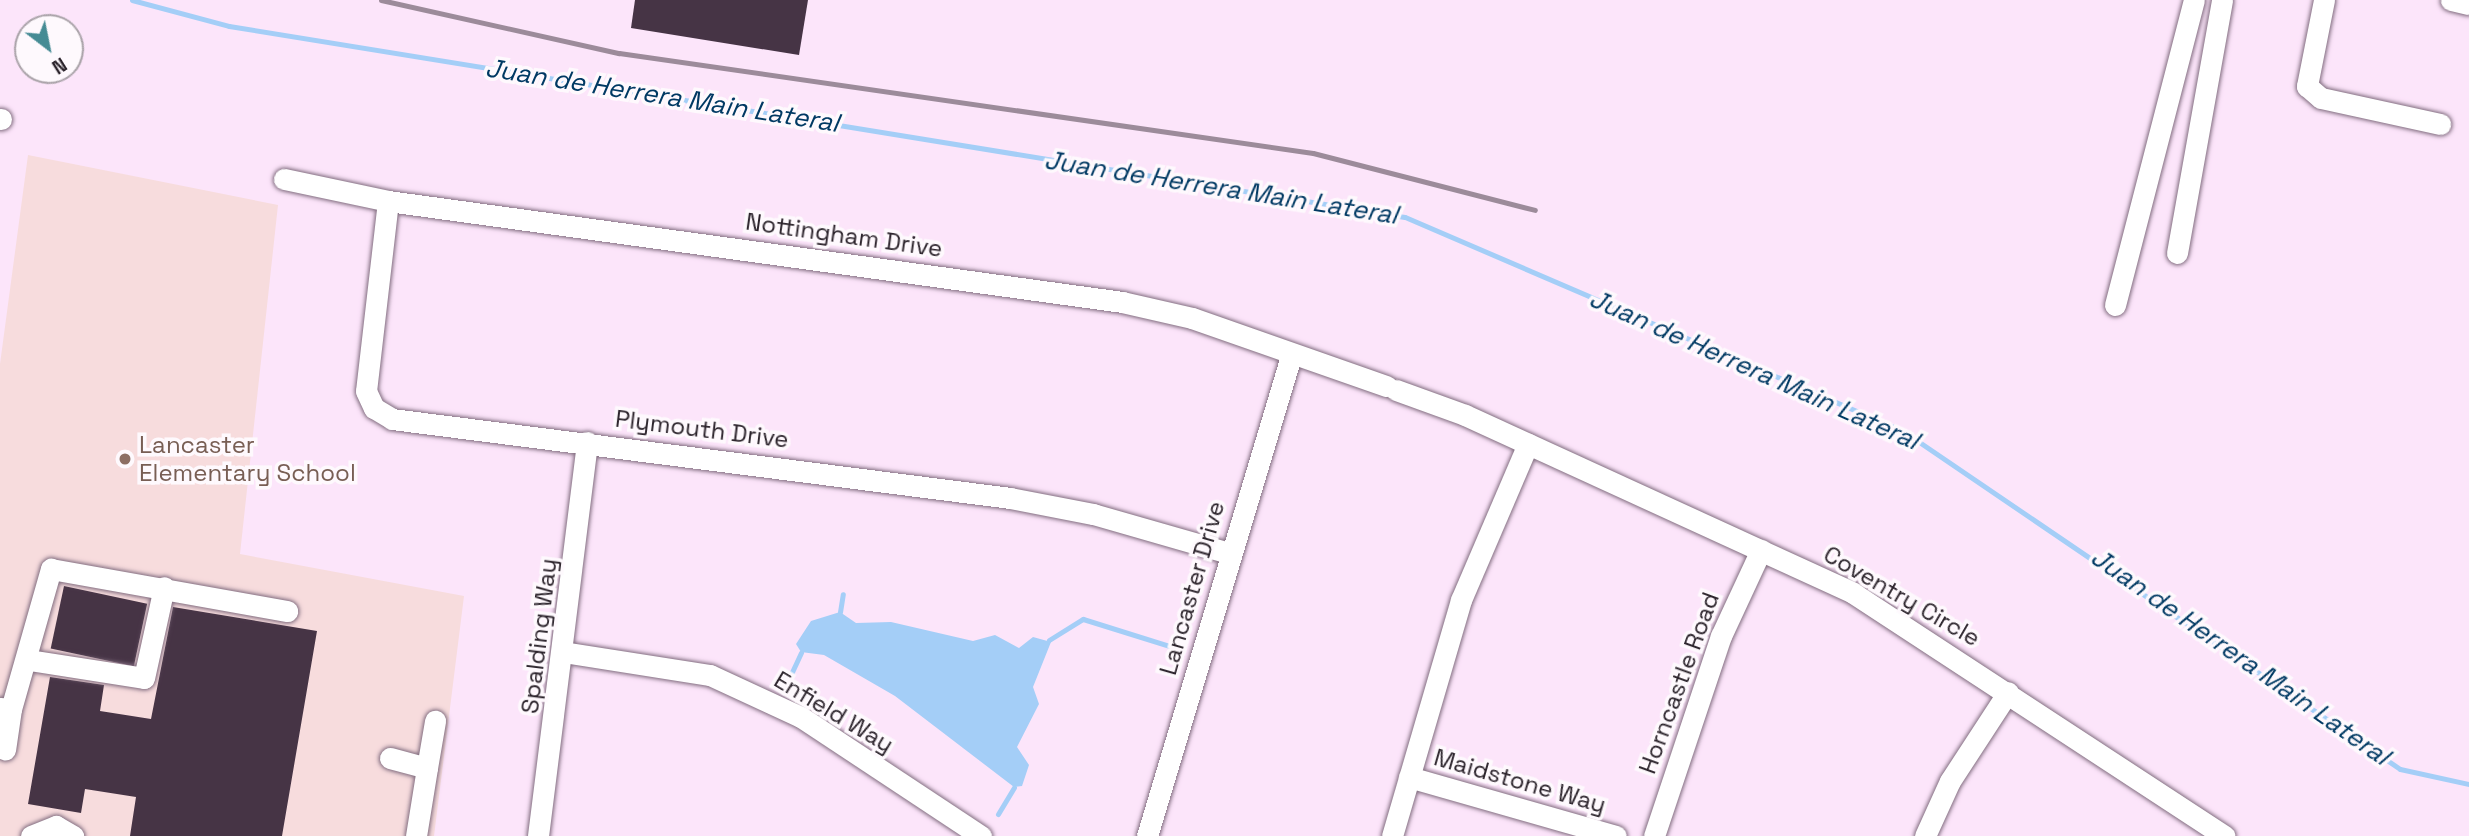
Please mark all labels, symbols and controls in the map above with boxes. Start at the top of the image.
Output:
north arrow [14,14,84,84]
text: N [47,52,71,80]
water label: Juan de Herrera Main Lateral [483,53,841,139]
water label: Juan de Herrera Main Lateral [1042,145,1400,231]
street label: Nottingham Drive [744,207,944,263]
water label: Juan de Herrera Main Lateral [1584,283,1924,457]
street label: Plymouth Drive [614,404,790,454]
place label: Lancaster Elementary School [139,431,356,487]
marker: Lancaster Elementary School [117,451,133,467]
street label: Lancaster Drive [1153,498,1231,678]
street label: Coventry Circle [1819,540,1985,652]
water label: Juan de Herrera Main Lateral [2085,542,2395,772]
street label: Spalding Way [515,557,563,715]
street label: Horncastle Road [1633,588,1725,778]
street label: Enfield Way [769,665,899,759]
street label: Maidstone Way [1431,743,1609,819]

